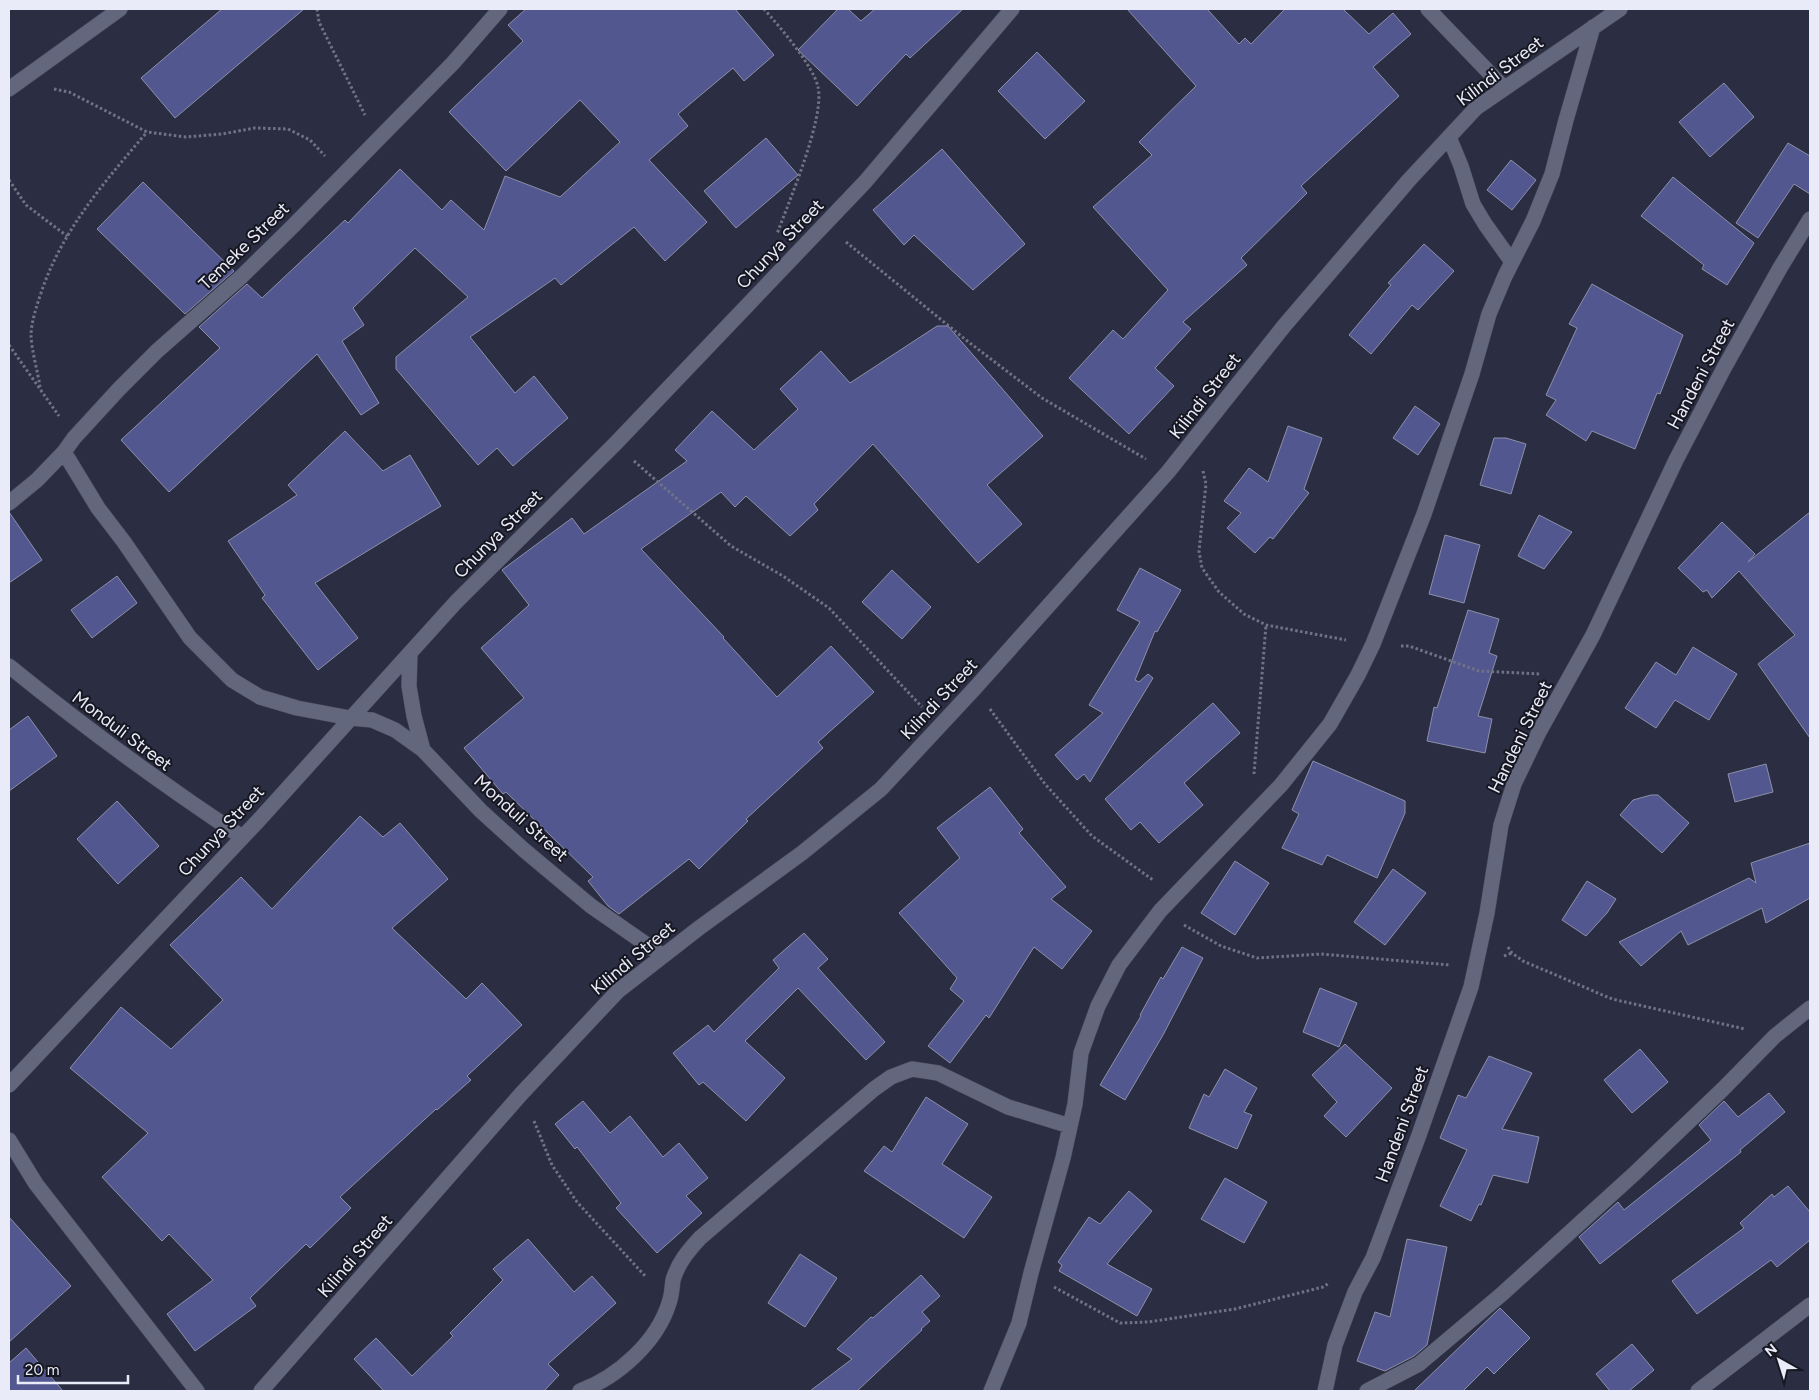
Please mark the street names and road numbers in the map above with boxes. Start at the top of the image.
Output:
street label: Kilindi Street [1452,31,1548,111]
street label: Chunya Street [732,194,828,293]
street label: Temeke Street [194,197,294,295]
street label: Handeni Street [1663,315,1739,433]
street label: Kilindi Street [1165,349,1245,443]
street label: Chunya Street [449,485,547,583]
street label: Kilindi Street [896,654,982,744]
street label: Handeni Street [1483,677,1557,797]
street label: Monduli Street [68,686,176,776]
street label: Monduli Street [469,770,573,866]
street label: Chunya Street [173,781,269,881]
street label: Kilindi Street [587,916,680,999]
street label: Handeni Street [1371,1063,1433,1185]
street label: Kilindi Street [313,1210,397,1302]

